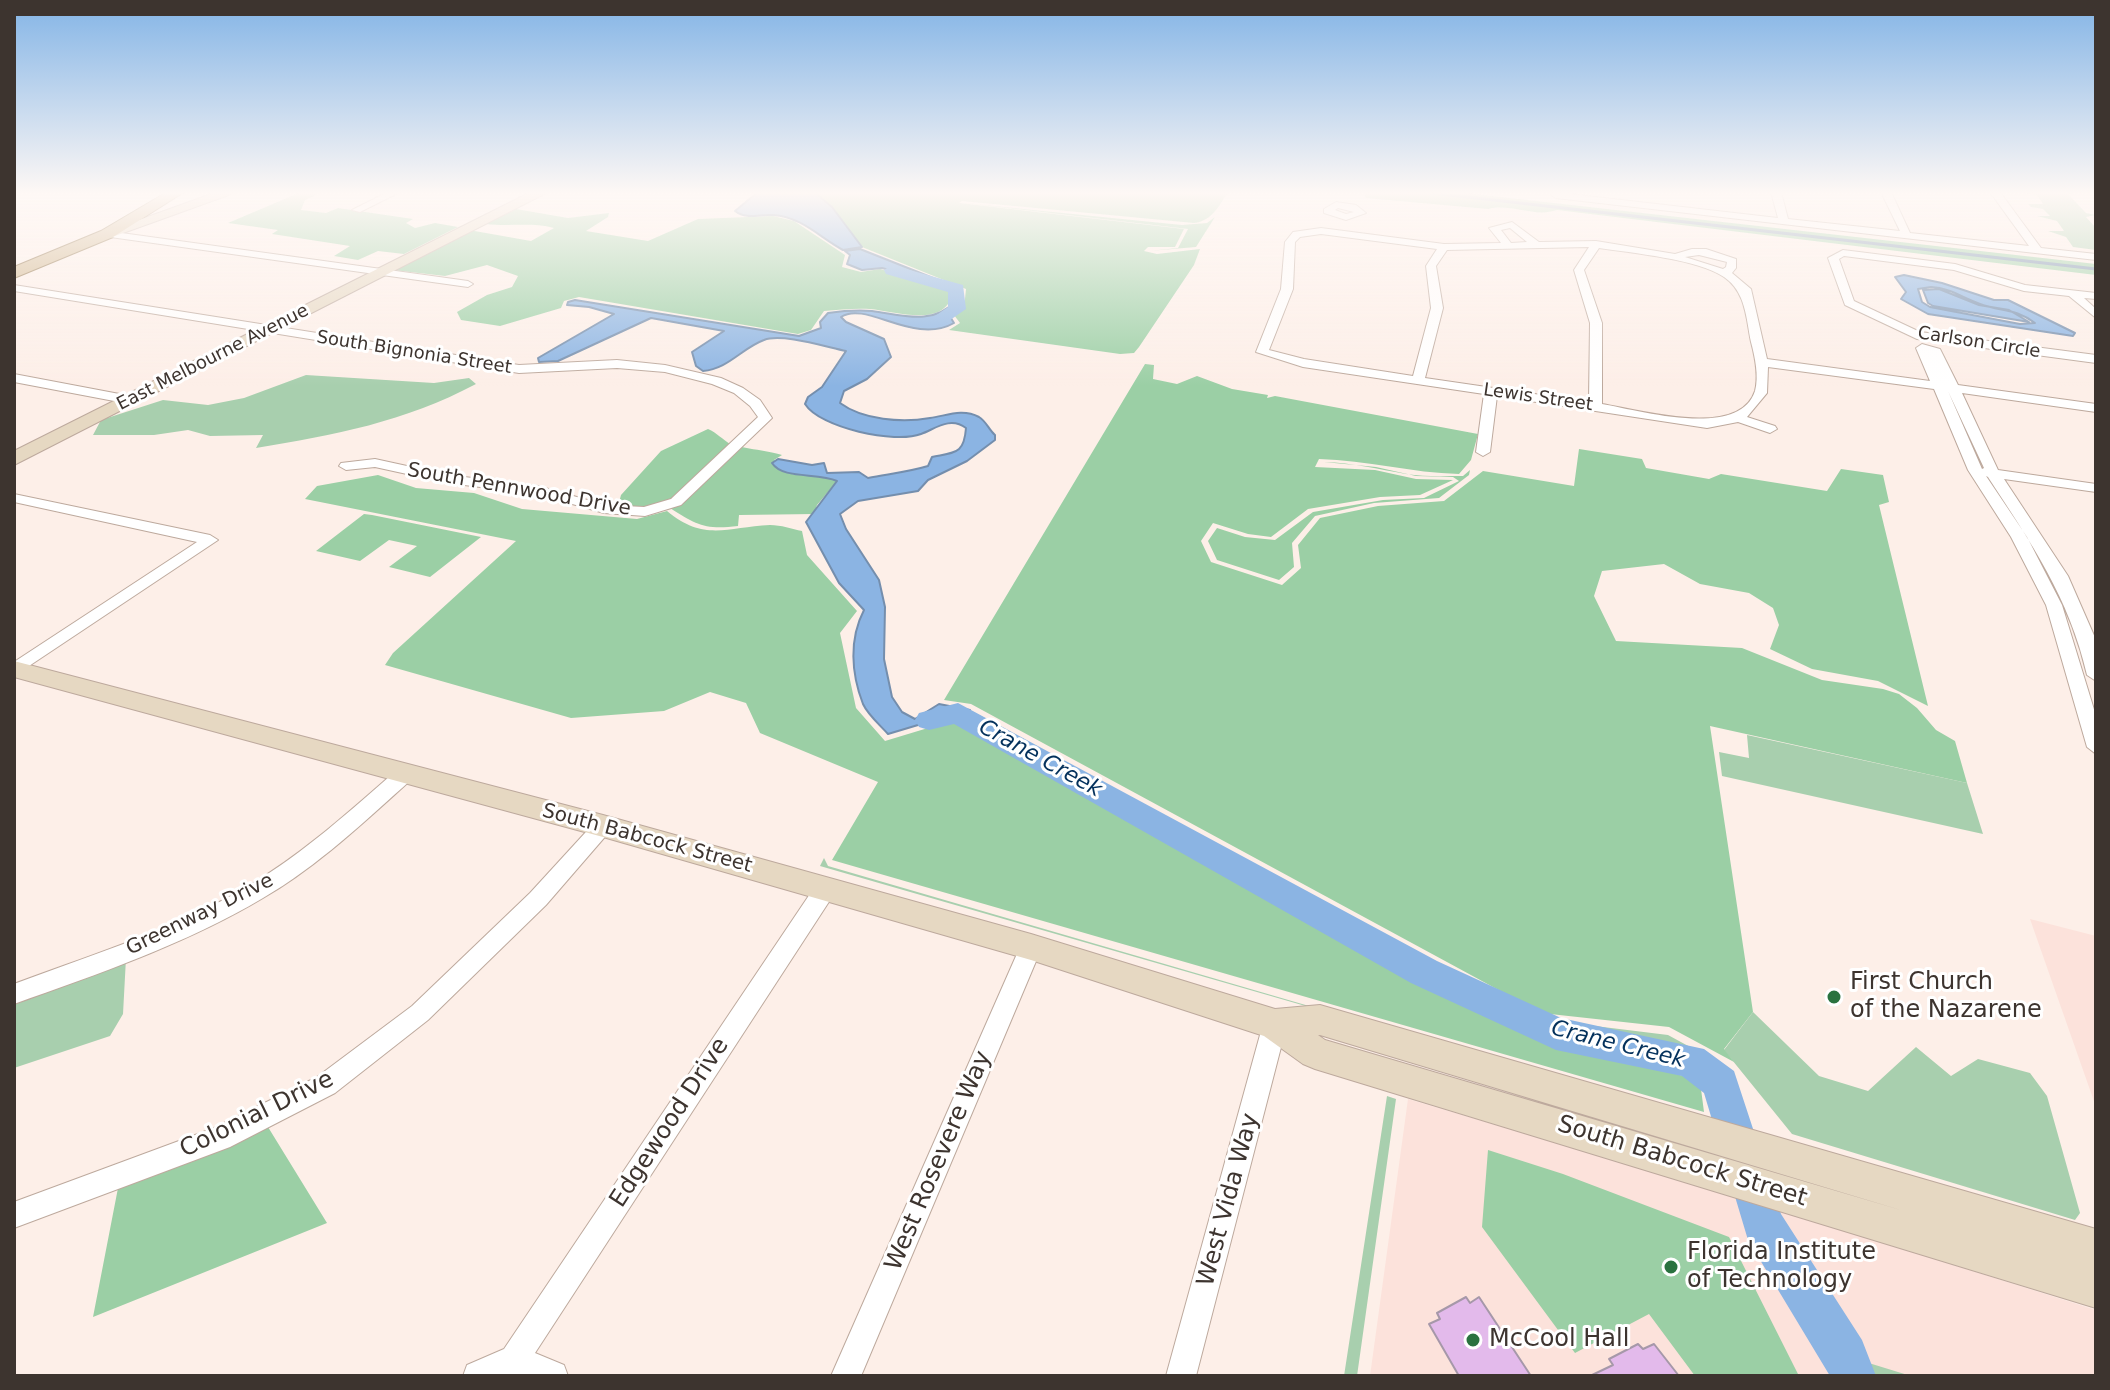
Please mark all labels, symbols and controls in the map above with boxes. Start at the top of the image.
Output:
street label: East Melbourne Avenue [114,300,312,416]
street label: Carlson Circle [1916,323,2042,363]
street label: South Bignonia Street [315,327,513,379]
street label: Lewis Street [1482,380,1594,416]
street label: South Pennwood Drive [405,459,633,521]
water label: Crane Creek [974,714,1106,804]
street label: South Babcock Street [540,799,754,879]
street label: Greenway Drive [123,869,277,961]
place label: First Church of the Nazarene [1850,969,2042,1025]
marker: First Church of the Nazarene [1825,988,1843,1006]
water label: Crane Creek [1549,1016,1687,1074]
street label: Edgewood Drive [604,1033,736,1213]
street label: West Rosevere Way [880,1047,998,1275]
street label: Colonial Drive [175,1065,339,1165]
street label: West Vida Way [1192,1110,1266,1290]
street label: South Babcock Street [1554,1110,1810,1214]
place label: Florida Institute of Technology [1687,1239,1876,1295]
marker: Florida Institute of Technology [1662,1258,1680,1276]
place label: McCool Hall [1489,1326,1629,1354]
marker: McCool Hall [1464,1331,1482,1349]

